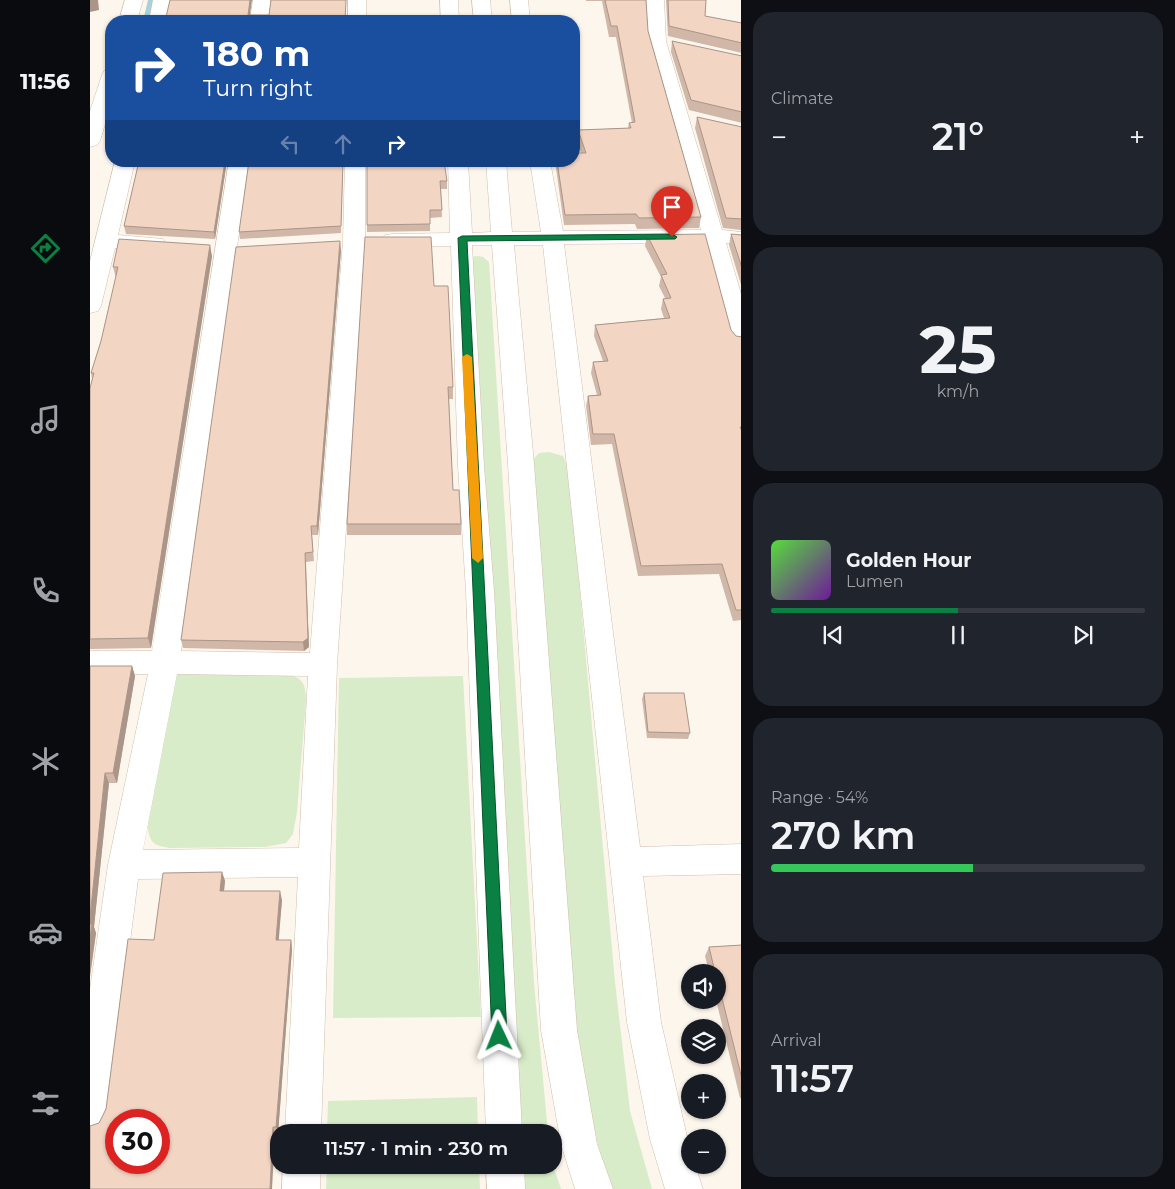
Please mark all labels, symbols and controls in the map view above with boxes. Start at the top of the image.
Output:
text: 180 m [203,32,310,75]
icon: right [120,35,185,100]
text: 11:56 [20,68,70,95]
text: Turn right [203,75,313,102]
text: Climate [771,89,833,108]
text: 21° [932,113,984,160]
text: − [771,120,787,154]
text: + [1129,120,1145,154]
icon: left [276,130,304,158]
icon: ahead [329,130,357,158]
icon: right [382,130,410,158]
pin [651,186,693,237]
icon: arrive [658,193,686,221]
icon: directions [28,231,63,266]
text: 25 [919,310,997,389]
text: km/h [937,382,979,401]
icon: music [28,402,63,437]
text: Golden Hour [846,549,972,572]
text: Lumen [846,572,904,591]
icon: phone [28,573,63,608]
icon: previous [819,621,847,649]
icon: pause [944,621,972,649]
icon: next [1069,621,1097,649]
icon: climate [28,744,63,779]
text: Range · 54% [771,788,868,807]
text: 270 km [771,812,915,859]
icon: car [28,915,63,950]
map controls [681,964,726,1174]
button: sound [681,964,726,1009]
position arrow [472,1009,524,1061]
button: layers [681,1019,726,1064]
text: Arrival [771,1031,821,1050]
text: 11:57 [771,1055,854,1102]
button: + [681,1074,726,1119]
icon: filters [28,1086,63,1121]
speed limit sign: 30 [105,1109,170,1174]
button: − [681,1129,726,1174]
text: 11:57 · 1 min · 230 m [324,1137,508,1160]

